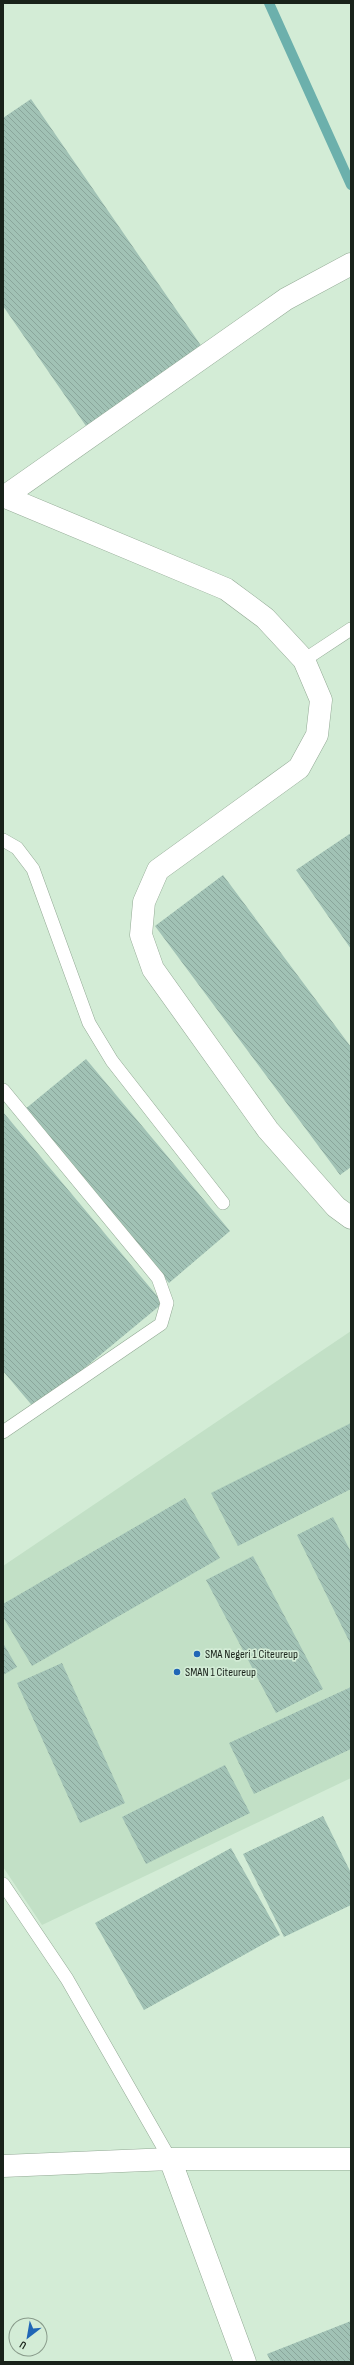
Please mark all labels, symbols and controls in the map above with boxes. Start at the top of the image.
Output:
place label: SMA Negeri 1 Citeureup [205,1647,298,1662]
marker: SMA Negeri 1 Citeureup [192,1649,202,1659]
place label: SMAN 1 Citeureup [185,1665,256,1680]
marker: SMAN 1 Citeureup [172,1667,182,1677]
north arrow [8,2317,48,2357]
text: U [17,2338,29,2352]

